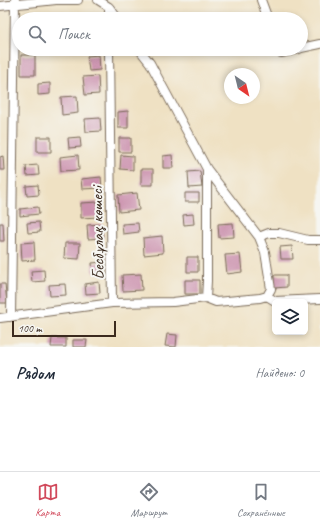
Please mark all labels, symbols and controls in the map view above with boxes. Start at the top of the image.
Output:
search box [12,12,308,56]
icon: search [26,23,48,45]
text: Поиск [58,25,90,44]
north arrow [224,68,260,104]
street label: Бесбұлақ көшесі [86,184,109,280]
map controls [272,299,308,335]
button: layers [272,299,308,335]
scale bar [12,319,116,338]
text: 100 m [18,321,42,335]
text: Рядом [16,363,54,384]
text: Найдено: 0 [256,365,304,381]
tab: Карта [35,481,60,519]
tab: Маршрут [131,481,167,519]
tab: Сохранённые [237,481,285,519]

